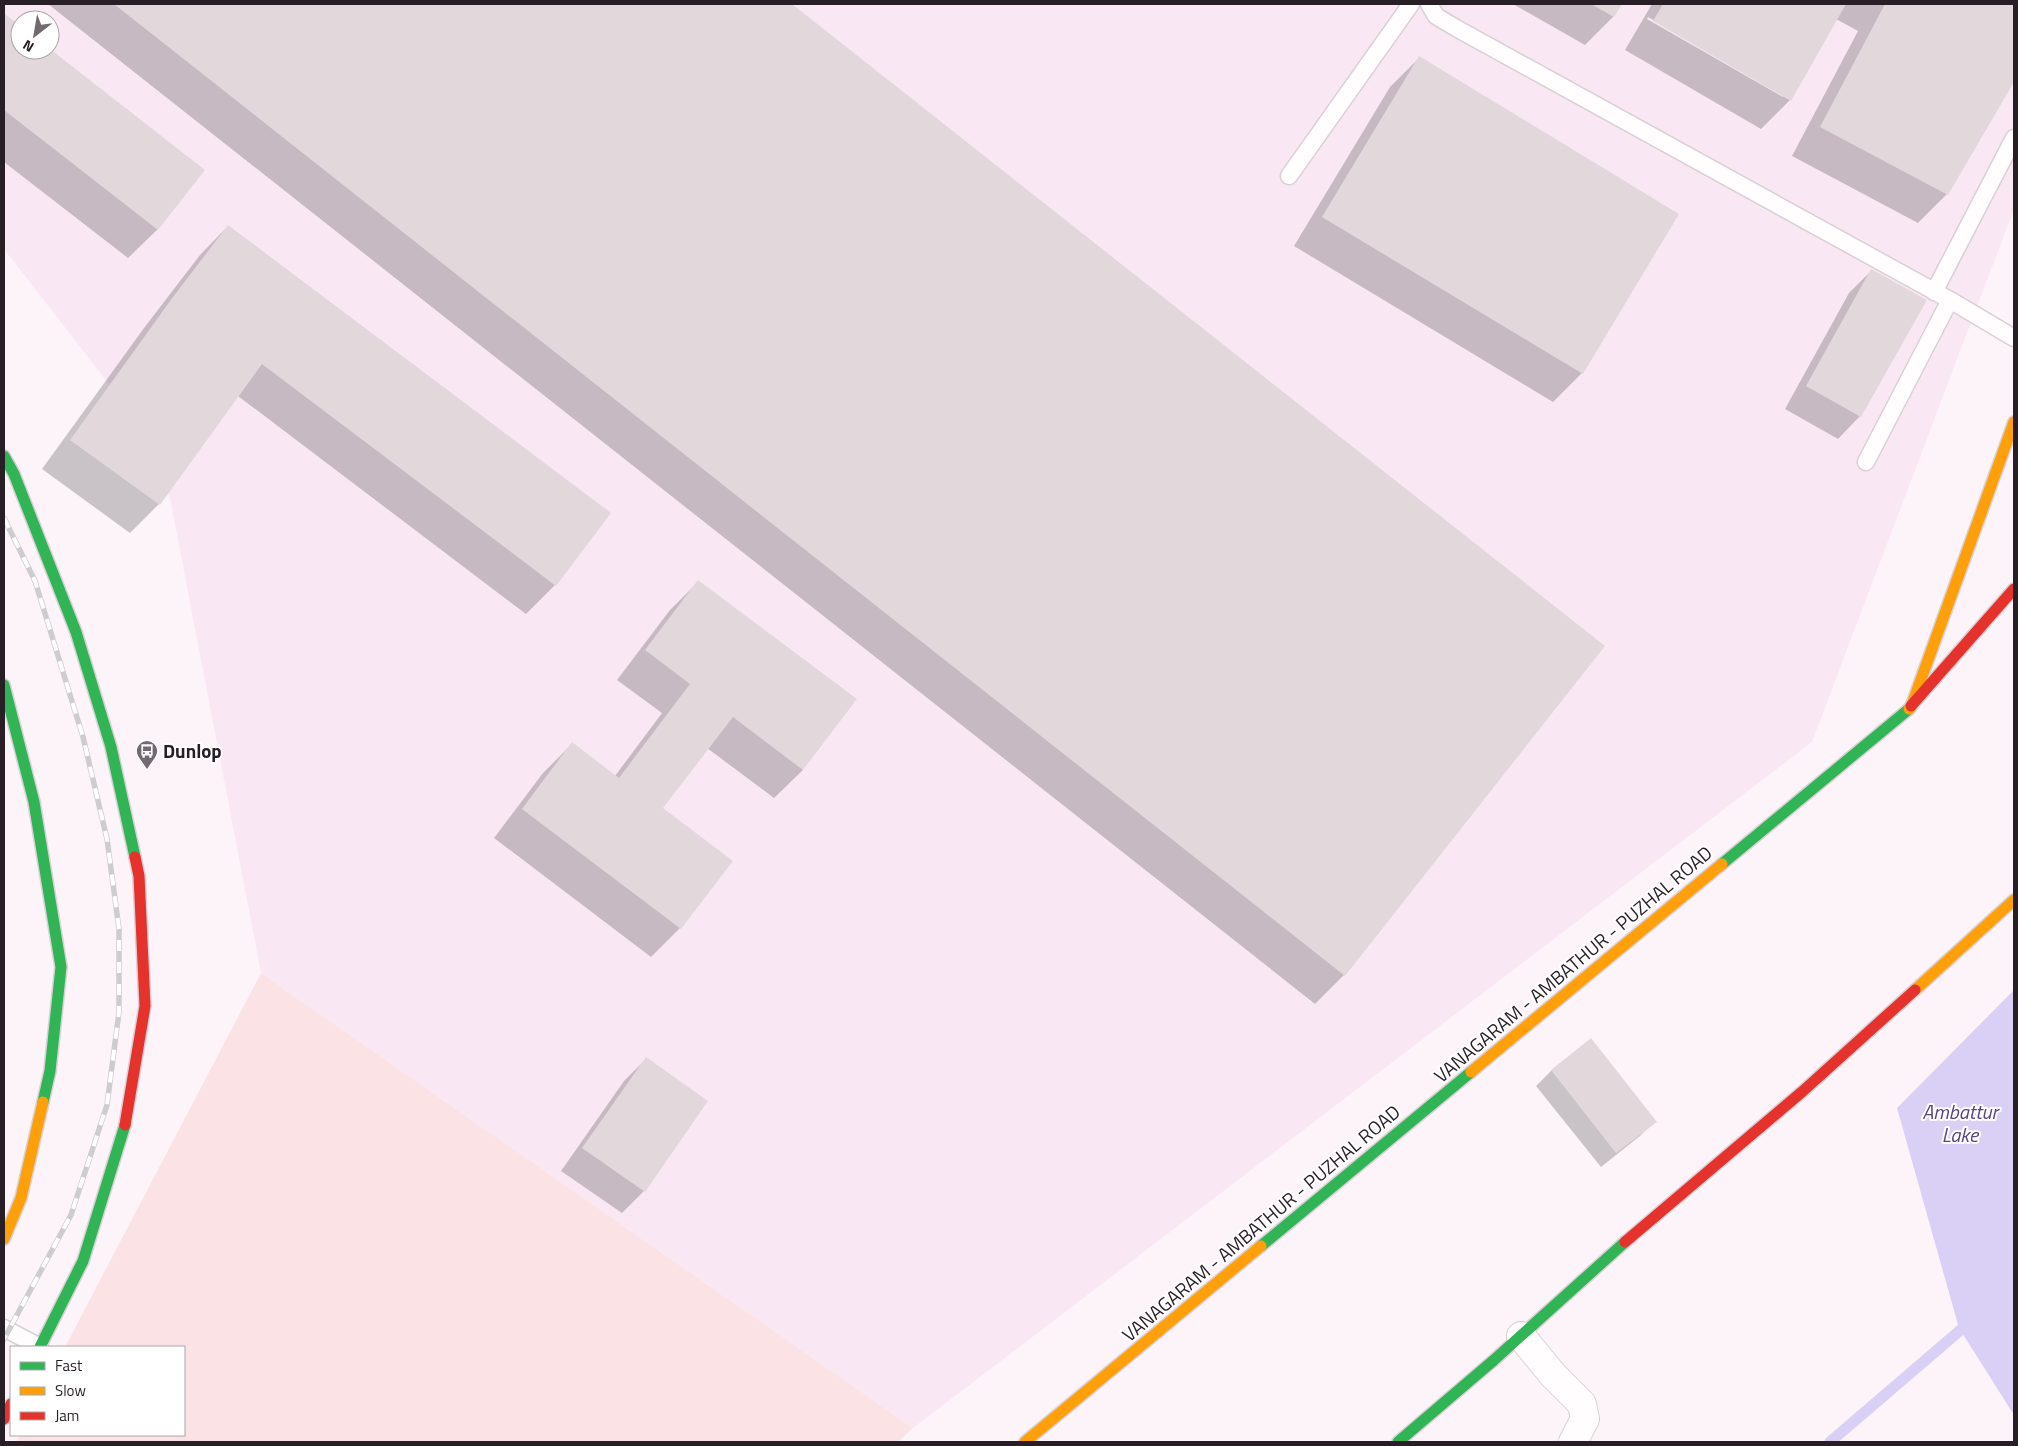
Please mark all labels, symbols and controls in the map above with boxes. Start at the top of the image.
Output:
north arrow [10,10,60,60]
text: N [18,35,38,58]
place label: Dunlop [163,736,222,765]
bus stop icon: Dunlop [135,739,159,770]
street label: VANAGARAM - AMBATHUR - PUZHAL ROAD [1427,838,1718,1089]
water label: Ambattur Lake [1922,1096,2000,1150]
street label: VANAGARAM - AMBATHUR - PUZHAL ROAD [1115,1097,1406,1348]
legend [10,1346,185,1436]
text: Fast [55,1354,83,1377]
text: Slow [55,1379,86,1402]
text: Jam [55,1404,79,1427]

